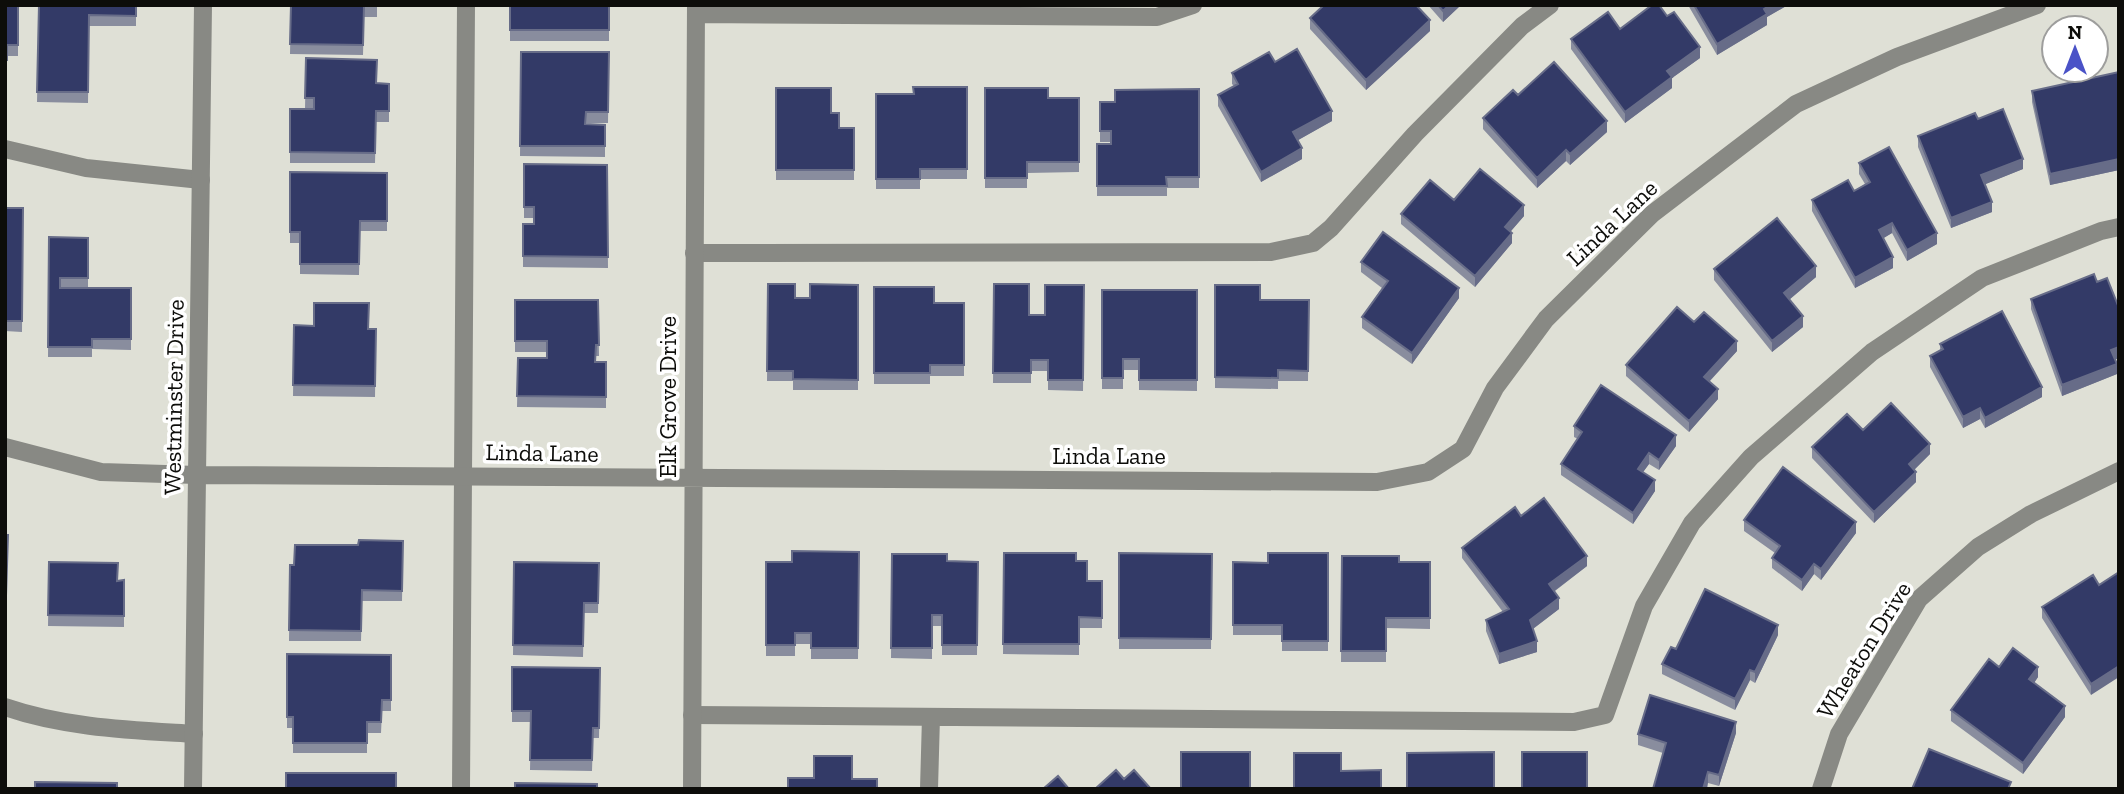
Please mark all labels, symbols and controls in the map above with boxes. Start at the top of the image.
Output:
north arrow [2040,14,2110,84]
text: N [2068,21,2082,44]
street label: Linda Lane [1560,173,1663,272]
street label: Westminster Drive [157,299,190,495]
street label: Elk Grove Drive [653,316,682,478]
street label: Linda Lane [485,437,599,468]
street label: Linda Lane [1052,441,1166,470]
street label: Wheaton Drive [1810,576,1917,723]

